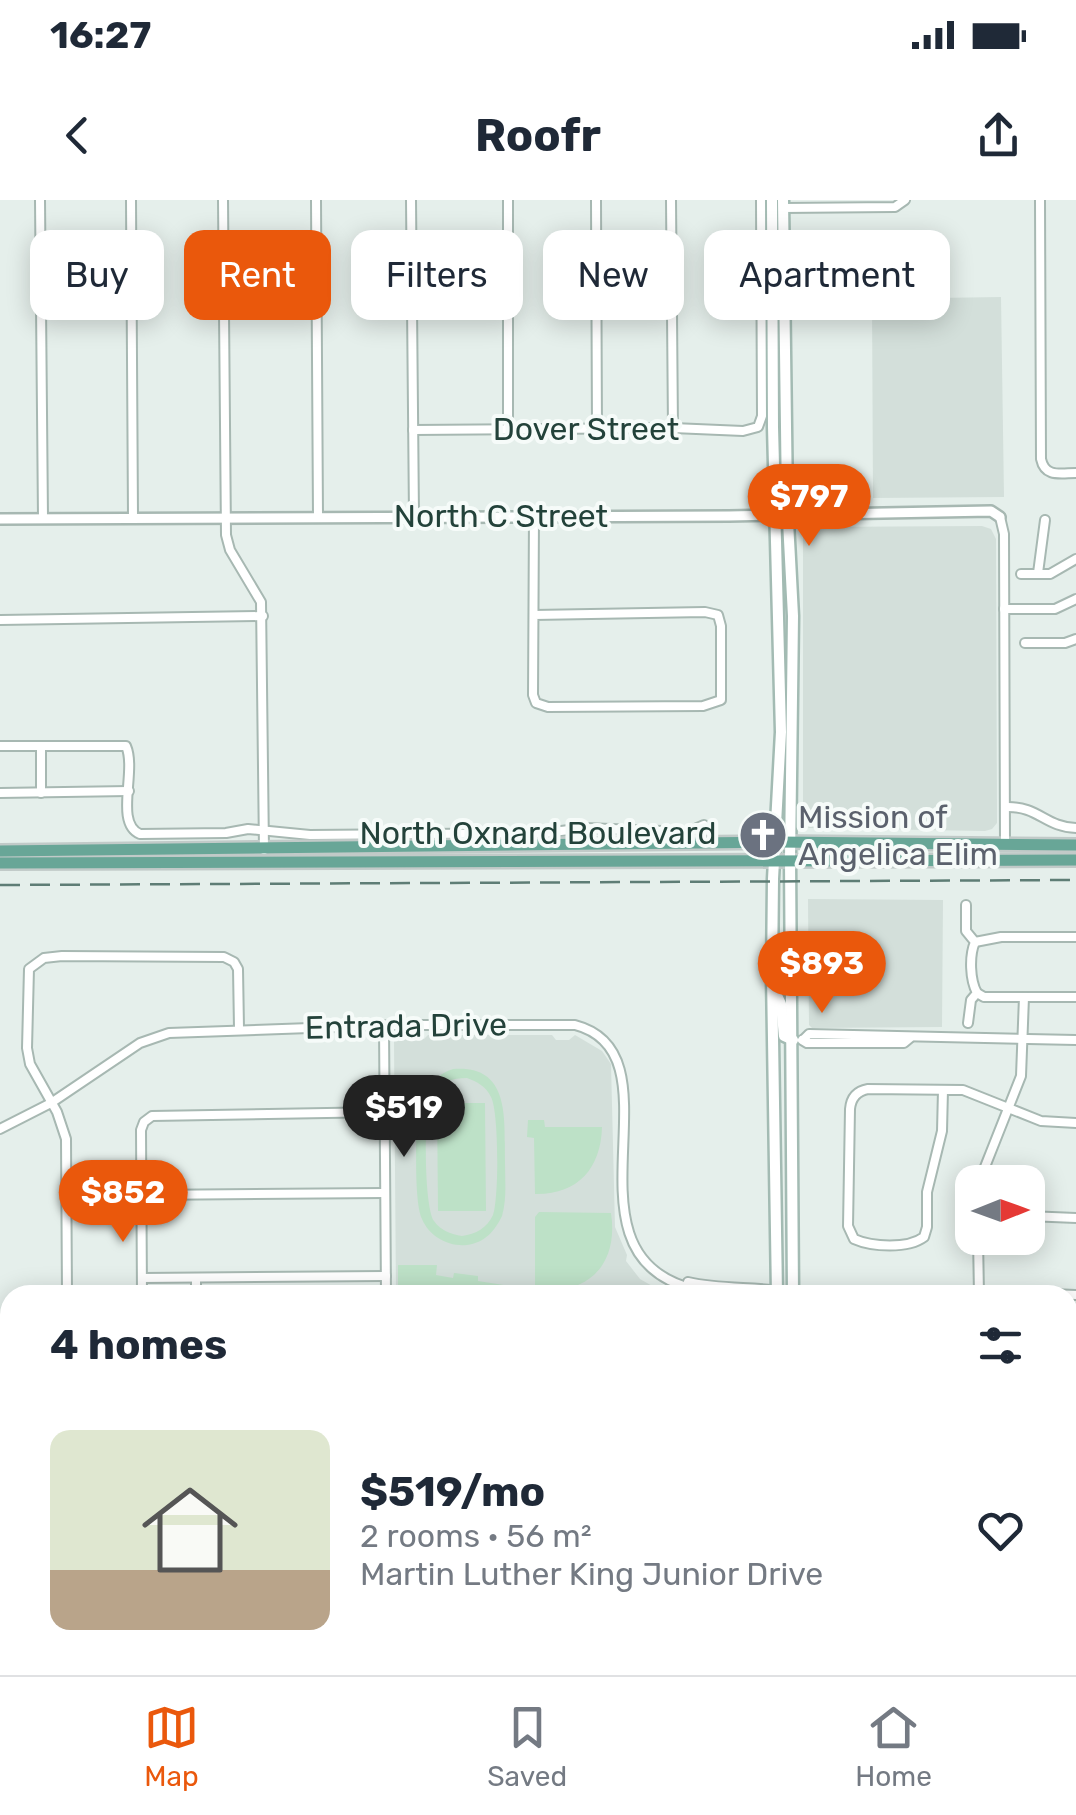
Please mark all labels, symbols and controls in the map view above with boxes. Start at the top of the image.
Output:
text: 16:27 [50,12,151,58]
icon: back [50,108,105,163]
icon: share [971,108,1026,163]
text: Roofr [475,109,601,162]
chip: Buy [30,230,164,320]
chip: Rent [184,230,331,320]
chip: Filters [351,230,523,320]
chip: New [543,230,684,320]
chip: Apartment [704,230,950,320]
street label: Dover Street [493,410,679,448]
pin: $797 [750,464,868,549]
text: $797 [770,477,848,515]
street label: North C Street [394,497,608,535]
place label: Mission of Angelica Elim [798,798,998,873]
church icon: Mission of Angelica Elim [737,809,789,861]
street label: North Oxnard Boulevard [360,814,716,852]
pin: $893 [763,931,881,1016]
text: $893 [780,944,864,982]
street label: Entrada Drive [305,1005,507,1047]
pin: $519 [345,1075,463,1160]
text: $519 [365,1088,443,1126]
pin: $852 [64,1160,182,1245]
north arrow [955,1165,1045,1255]
map controls [955,1165,1045,1255]
text: $852 [81,1173,165,1211]
icon: filters [973,1318,1028,1373]
text: 4 homes [50,1320,227,1370]
text: $519/mo [360,1467,545,1517]
icon: home [130,1470,250,1590]
icon: heart [973,1503,1028,1558]
text: 2 rooms · 56 m² [360,1517,592,1555]
text: Martin Luther King Junior Drive [360,1555,823,1593]
tab: Map [144,1700,199,1793]
tab: Saved [487,1700,567,1793]
tab: Home [855,1700,932,1793]

